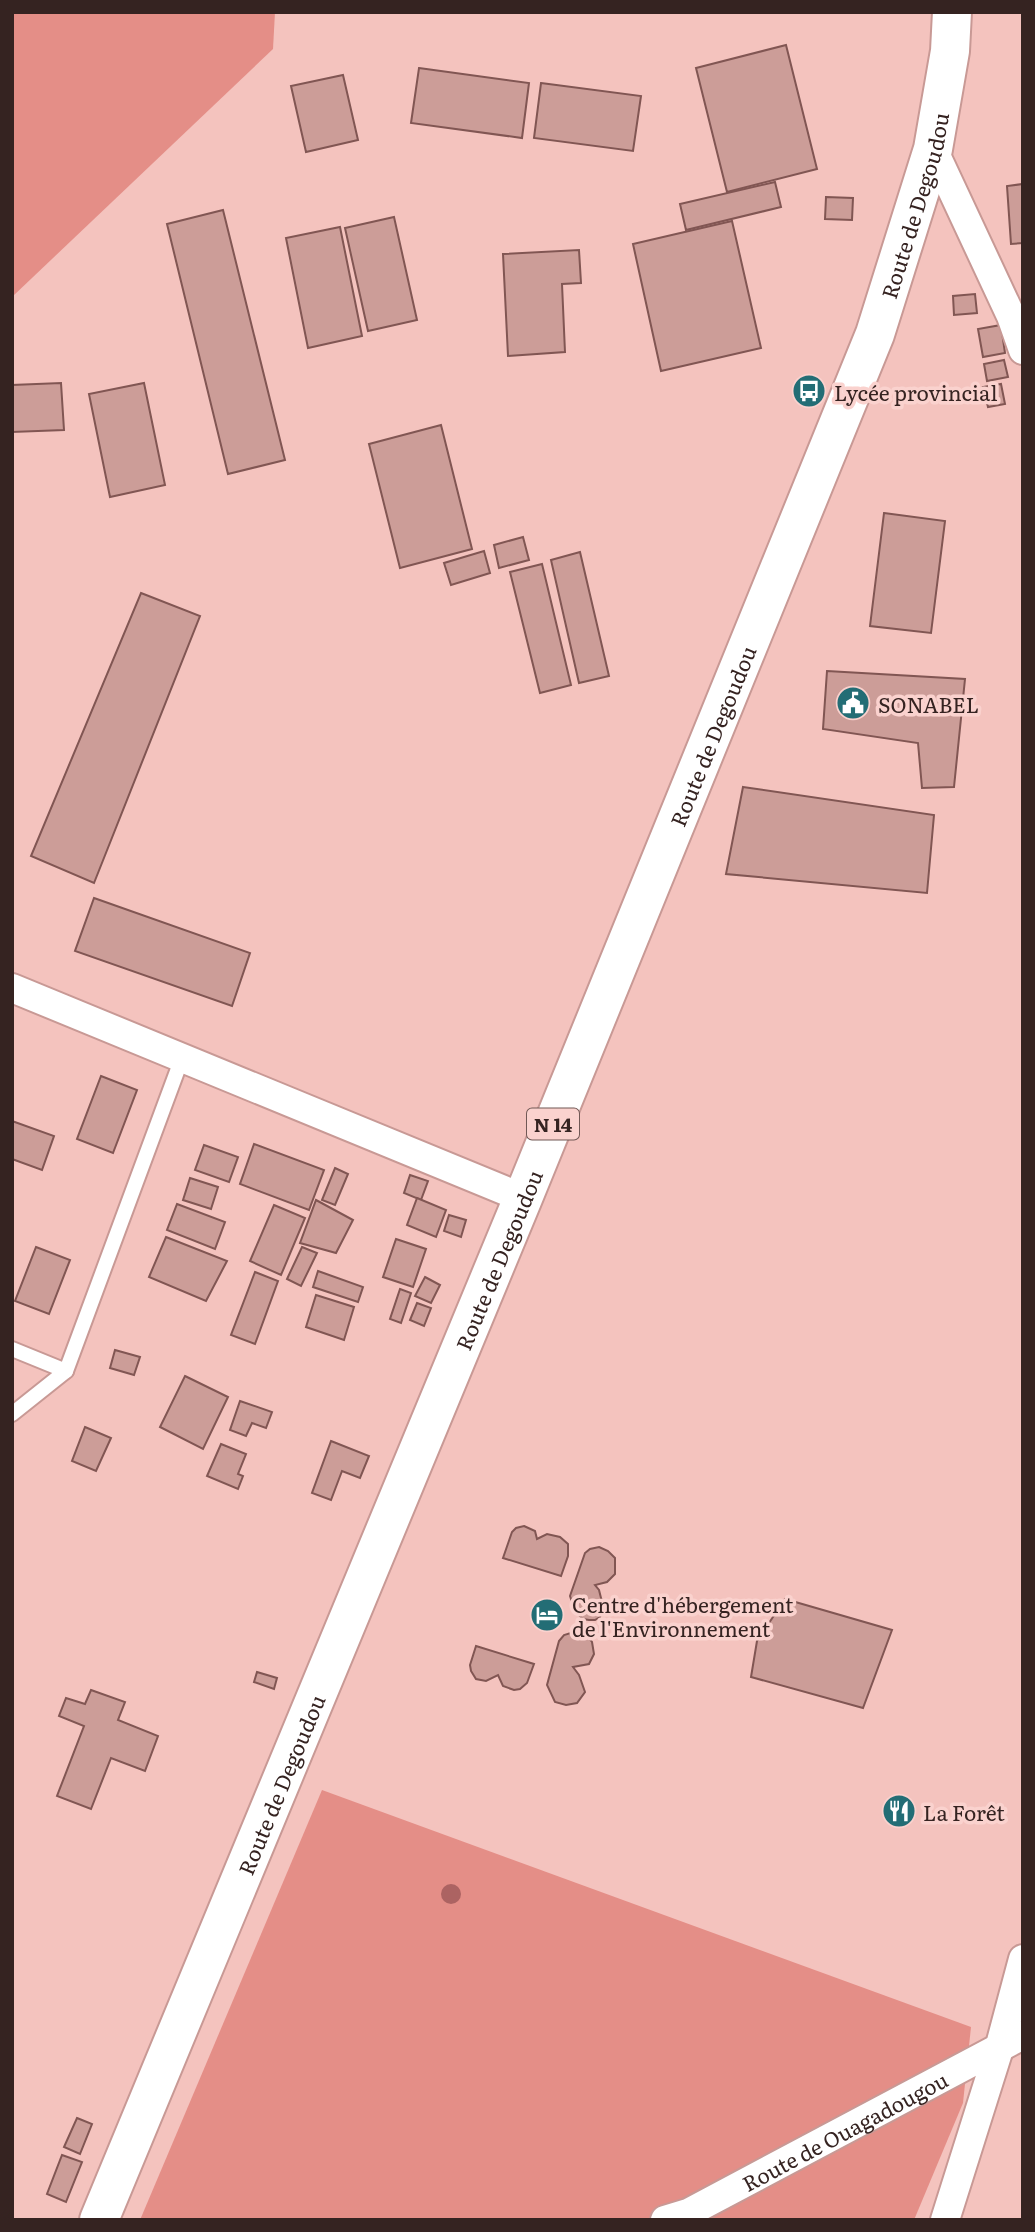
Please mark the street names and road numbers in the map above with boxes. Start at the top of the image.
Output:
street label: Route de Degoudou [872,110,955,302]
street label: Route de Degoudou [661,640,762,831]
road number: N 14 [527,1108,579,1140]
street label: Route de Degoudou [446,1164,549,1354]
street label: Route de Degoudou [229,1689,331,1879]
street label: Route de Ouagadougou [736,2063,953,2197]

